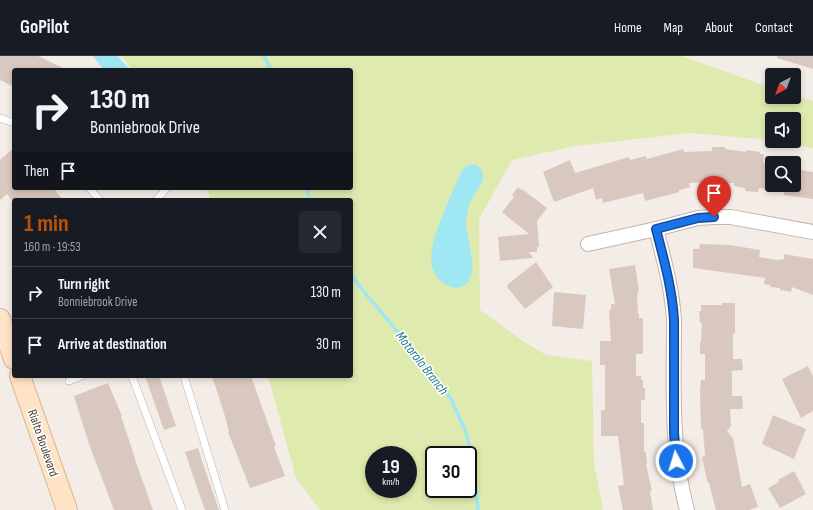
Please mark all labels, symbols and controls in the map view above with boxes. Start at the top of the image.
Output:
text: GoPilot [20,16,69,39]
text: Home [614,19,642,36]
text: Map [664,19,683,36]
text: About [705,19,733,36]
text: Contact [755,19,793,36]
north arrow [765,68,801,104]
map controls [765,68,801,192]
text: 130 m [90,83,150,116]
icon: right [24,84,76,136]
button: sound [765,112,801,148]
text: Bonniebrook Drive [90,117,200,138]
button: search [765,156,801,192]
icon: arrive [57,160,79,182]
text: Then [24,162,49,181]
pin [697,176,731,217]
icon: arrive [703,182,725,204]
text: 1 min [24,209,69,238]
button: close [299,211,341,253]
text: 160 m · 19:53 [24,239,81,255]
text: Turn right [58,275,110,294]
icon: right [24,282,46,304]
text: 130 m [311,283,341,302]
text: Bonniebrook Drive [58,294,137,310]
water label: Motorola Branch [392,328,452,398]
icon: arrive [24,334,46,356]
text: Arrive at destination [58,335,167,354]
text: 30 m [316,335,341,354]
street label: Rialto Boulevard [24,407,62,479]
position arrow [655,440,697,482]
speed limit sign: 30 [425,446,477,498]
text: 19 [382,455,400,479]
text: km/h [382,476,400,488]

